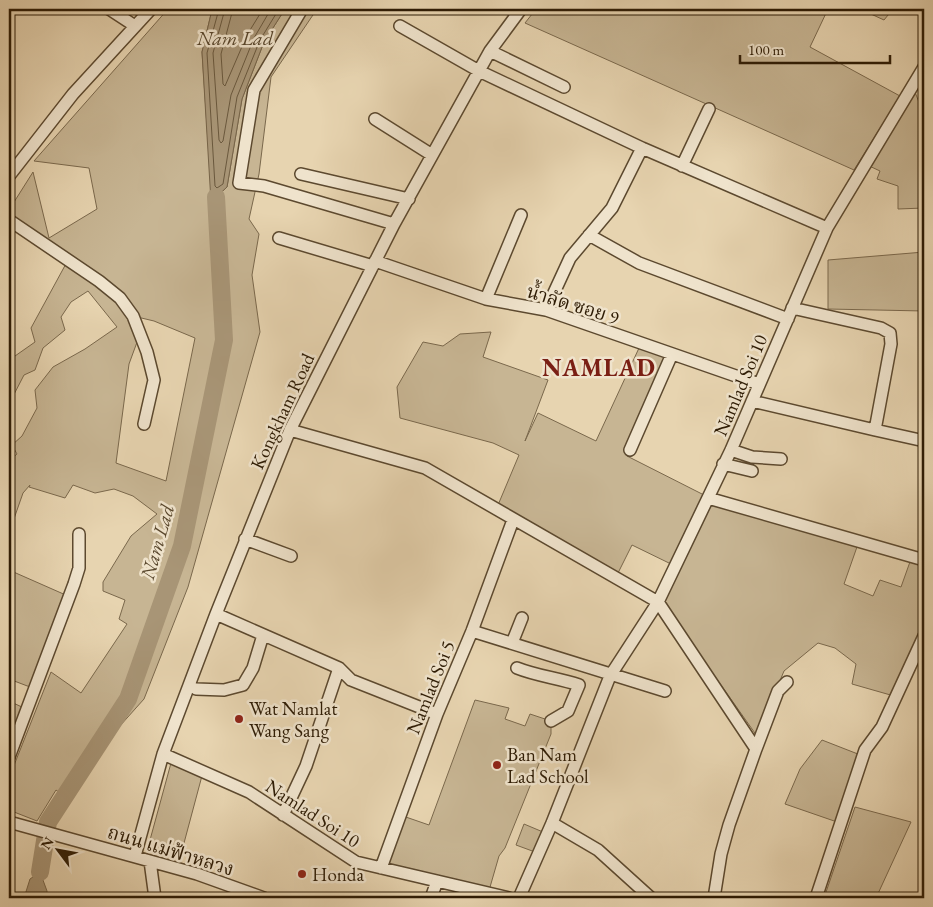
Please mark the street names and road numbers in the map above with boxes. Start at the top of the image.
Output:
street label: น้ำลัด ซอย 9 [524,277,623,330]
street label: Namlad Soi 10 [708,331,773,440]
street label: Kongkham Road [245,349,320,473]
street label: Namlad Soi 5 [400,637,461,738]
street label: Namlad Soi 10 [261,774,365,853]
street label: ถนน แม่ฟ้าหลวง [105,819,237,882]

